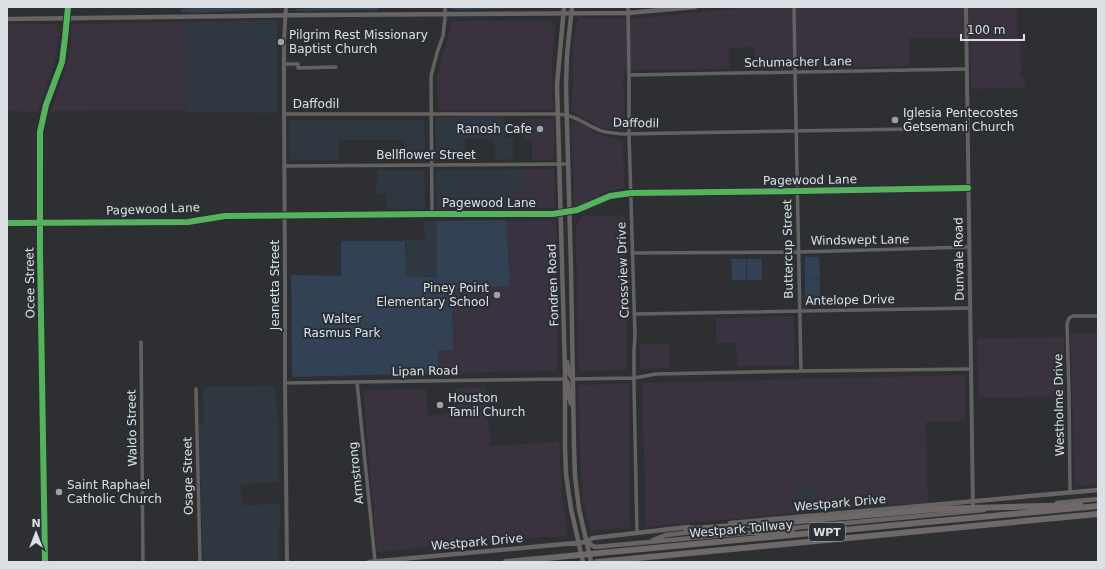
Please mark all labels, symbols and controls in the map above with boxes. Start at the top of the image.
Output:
scale bar [961,16,1024,42]
text: 100 m [967,23,1005,37]
place label: Pilgrim Rest Missionary Baptist Church [289,28,428,56]
marker: Pilgrim Rest Missionary Baptist Church [276,37,286,47]
street label: Schumacher Lane [744,54,852,70]
street label: Daffodil [293,97,339,111]
place label: Iglesia Pentecostes Getsemani Church [903,106,1018,134]
marker: Iglesia Pentecostes Getsemani Church [890,115,900,125]
street label: Daffodil [613,116,659,130]
place label: Ranosh Cafe [457,122,532,136]
marker: Ranosh Cafe [535,124,545,134]
street label: Bellflower Street [376,148,476,162]
street label: Pagewood Lane [763,172,857,188]
street label: Pagewood Lane [442,196,536,210]
street label: Buttercup Street [780,199,796,299]
street label: Pagewood Lane [106,200,200,218]
street label: Dunvale Road [951,217,967,301]
street label: Crossview Drive [614,222,632,318]
street label: Windswept Lane [810,232,910,248]
street label: Jeanetta Street [268,240,282,331]
street label: Fondren Road [545,243,561,327]
street label: Ocee Street [22,247,38,319]
place label: Piney Point Elementary School [376,281,489,309]
marker: Piney Point Elementary School [492,290,502,300]
street label: Antelope Drive [805,292,895,308]
park label: Walter Rasmus Park [304,312,381,340]
street label: Westholme Drive [1051,354,1067,456]
street label: Lipan Road [392,363,458,379]
street label: Waldo Street [124,389,140,467]
place label: Houston Tamil Church [447,391,525,419]
marker: Houston Tamil Church [435,400,445,410]
street label: Osage Street [180,436,196,515]
street label: Armstrong [346,441,366,505]
place label: Saint Raphael Catholic Church [67,478,162,506]
marker: Saint Raphael Catholic Church [54,487,64,497]
street label: Westpark Drive [793,492,887,514]
north arrow [16,513,56,553]
text: N [31,517,41,530]
street label: Westpark Tollway [689,518,793,540]
road number: WPT [809,523,845,541]
street label: Westpark Drive [430,531,524,553]

